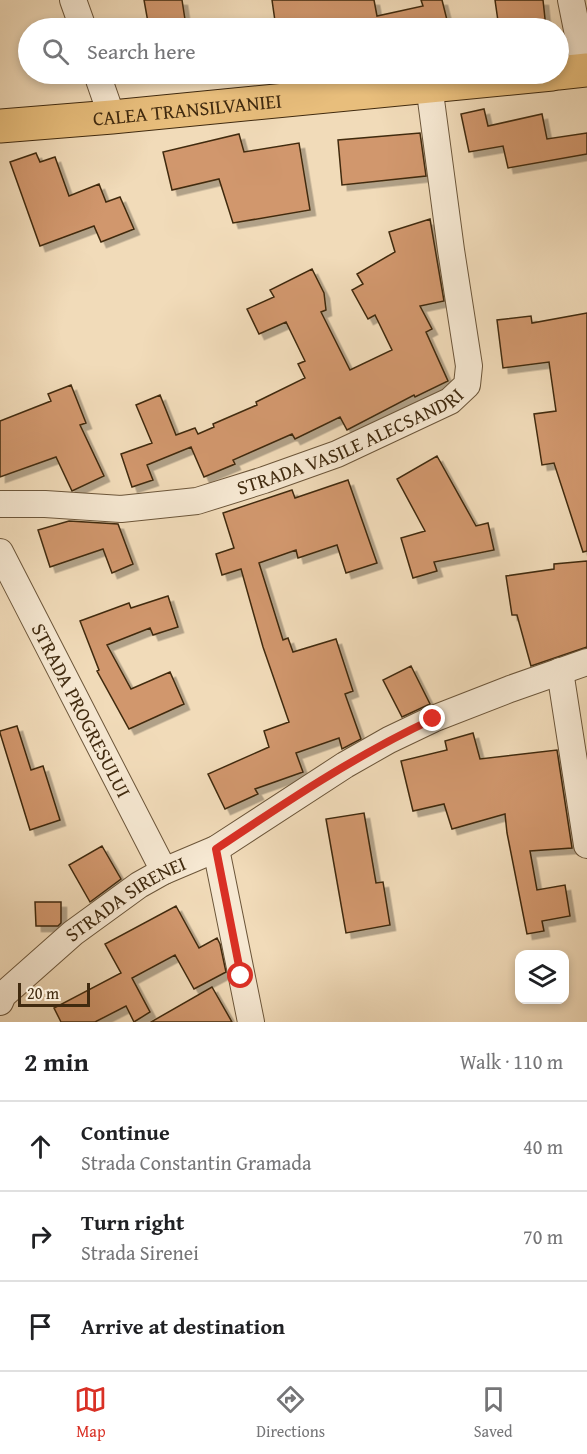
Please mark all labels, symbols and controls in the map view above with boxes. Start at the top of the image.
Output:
search box [18,18,569,84]
icon: search [39,35,72,68]
text: Search here [87,35,196,67]
street label: CALEA TRANSILVANIEI [92,85,283,132]
street label: STRADA VASILE ALECSANDRI [233,381,470,502]
street label: STRADA PROGRESULUI [25,618,139,802]
route end [419,705,445,731]
street label: STRADA SIRENEI [58,848,190,948]
map controls [515,950,569,1004]
button: layers [515,950,569,1004]
route start [227,962,253,988]
scale bar [18,980,90,1008]
text: 20 m [27,981,59,1005]
text: 2 min [24,1042,89,1081]
text: Walk · 110 m [460,1047,563,1076]
text: Continue [81,1116,170,1148]
icon: ahead [24,1130,57,1163]
text: 40 m [523,1132,563,1161]
text: Strada Constantin Gramada [81,1148,311,1177]
text: Turn right [81,1206,184,1238]
icon: right [24,1220,57,1253]
text: 70 m [523,1222,563,1251]
text: Strada Sirenei [81,1238,199,1267]
icon: arrive [24,1310,57,1343]
text: Arrive at destination [81,1310,285,1342]
tab: Map [74,1383,107,1443]
tab: Directions [256,1383,325,1443]
tab: Saved [474,1383,513,1443]

